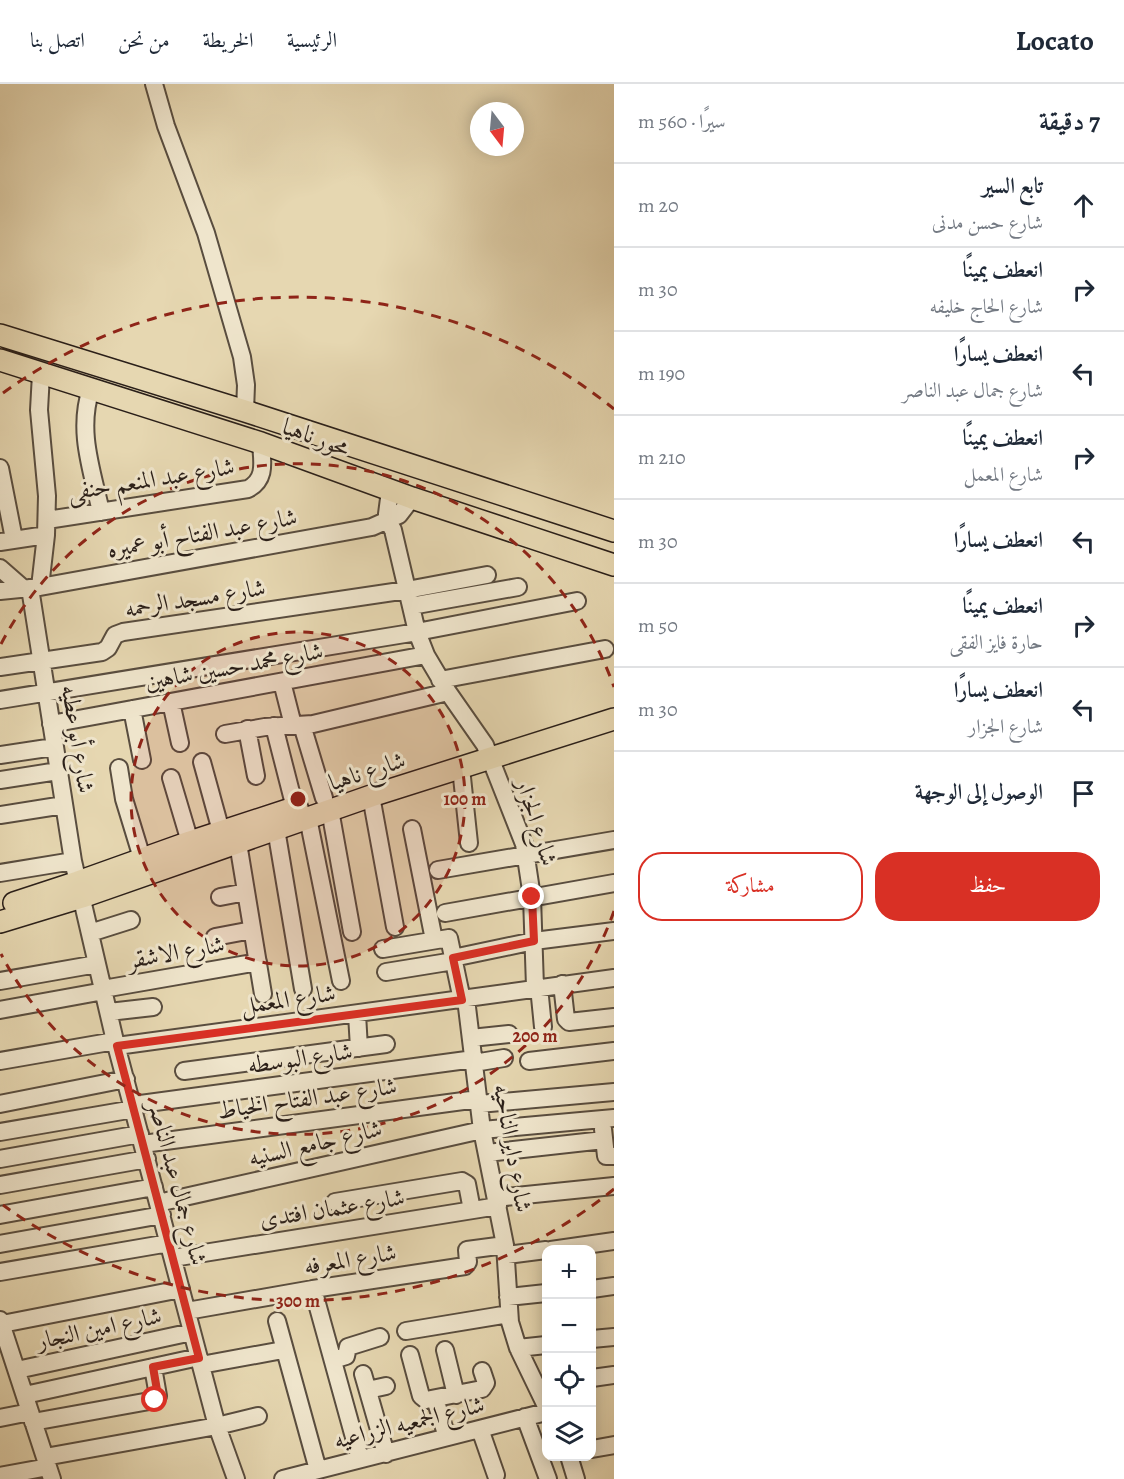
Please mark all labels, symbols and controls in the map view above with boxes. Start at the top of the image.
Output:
text: Locato [1016,22,1094,60]
text: اتصل بنا [30,26,85,54]
text: من نحن [118,26,170,54]
text: الخريطة [203,26,254,54]
text: الرئيسية [287,26,337,54]
north arrow [470,102,524,156]
text: 7 دقيقة [1039,104,1100,139]
text: سيرًا · 560 m [638,108,726,135]
text: تابع السير [982,171,1043,201]
icon: ahead [1067,189,1100,222]
text: 20 m [638,192,679,219]
text: شارع حسن مدنى [932,209,1043,236]
text: انعطف يمينًا [963,255,1043,285]
icon: right [1067,273,1100,306]
text: 30 m [638,276,678,303]
text: شارع الحاج خليفه [930,293,1043,320]
text: انعطف يسارًا [954,339,1043,369]
icon: left [1067,357,1100,390]
text: 190 m [638,360,685,387]
text: شارع جمال عبد الناصر [902,377,1043,404]
street label: محور ناهيا [278,410,355,464]
text: انعطف يمينًا [963,423,1043,453]
icon: right [1067,441,1100,474]
text: 210 m [638,444,686,471]
street label: شارع عبد المنعم حنفى [65,450,238,514]
text: شارع المعمل [963,461,1043,488]
street label: شارع عبد الفتاح أبو عميره [104,500,300,570]
text: انعطف يسارًا [954,525,1043,555]
icon: left [1067,525,1100,558]
text: 30 m [638,528,678,555]
street label: شارع مسجد الرحمه [122,571,268,629]
text: انعطف يمينًا [963,591,1043,621]
icon: right [1067,609,1100,642]
text: 50 m [638,612,678,639]
text: حارة فايز الفقى [950,629,1043,656]
street label: شارع محمد حسين شاهين [142,635,326,701]
text: انعطف يسارًا [954,675,1043,705]
street label: شارع أبو عطيه [50,682,103,796]
icon: left [1067,693,1100,726]
text: 30 m [638,696,678,723]
text: شارع الجزار [968,713,1043,740]
street label: شارع ناهيا [325,744,411,802]
street label: شارع الجزار [504,772,565,871]
text: الوصول إلى الوجهة [915,777,1043,807]
icon: arrive [1067,777,1100,810]
text: 100 m [444,787,486,811]
centre of rings [288,789,308,809]
button: مشاركة [638,852,863,921]
button: حفظ [875,852,1100,921]
route end [518,883,544,909]
street label: شارع الاشقر [122,928,228,981]
street label: شارع المعمل [238,977,338,1025]
text: 200 m [512,1024,558,1048]
street label: شارع البوسطه [245,1035,355,1085]
street label: شارع عبد الفتاح الخياط [215,1070,400,1131]
street label: شارع داير الناحيه [482,1081,540,1215]
street label: شارع جمال عبد الناصر [136,1094,215,1270]
street label: شارع جامع السنيه [245,1112,386,1180]
street label: شارع عثمان افتدى [257,1181,408,1239]
street label: شارع المعرفه [301,1236,399,1286]
map controls [542,1245,596,1461]
button: + [542,1245,596,1299]
text: 300 m [276,1289,320,1313]
street label: شارع امين النجار [32,1299,165,1361]
button: − [542,1299,596,1353]
button: locate [542,1353,596,1407]
route start [141,1386,167,1412]
street label: شارع الجمعيه الزراعيه [330,1388,489,1460]
button: layers [542,1407,596,1461]

